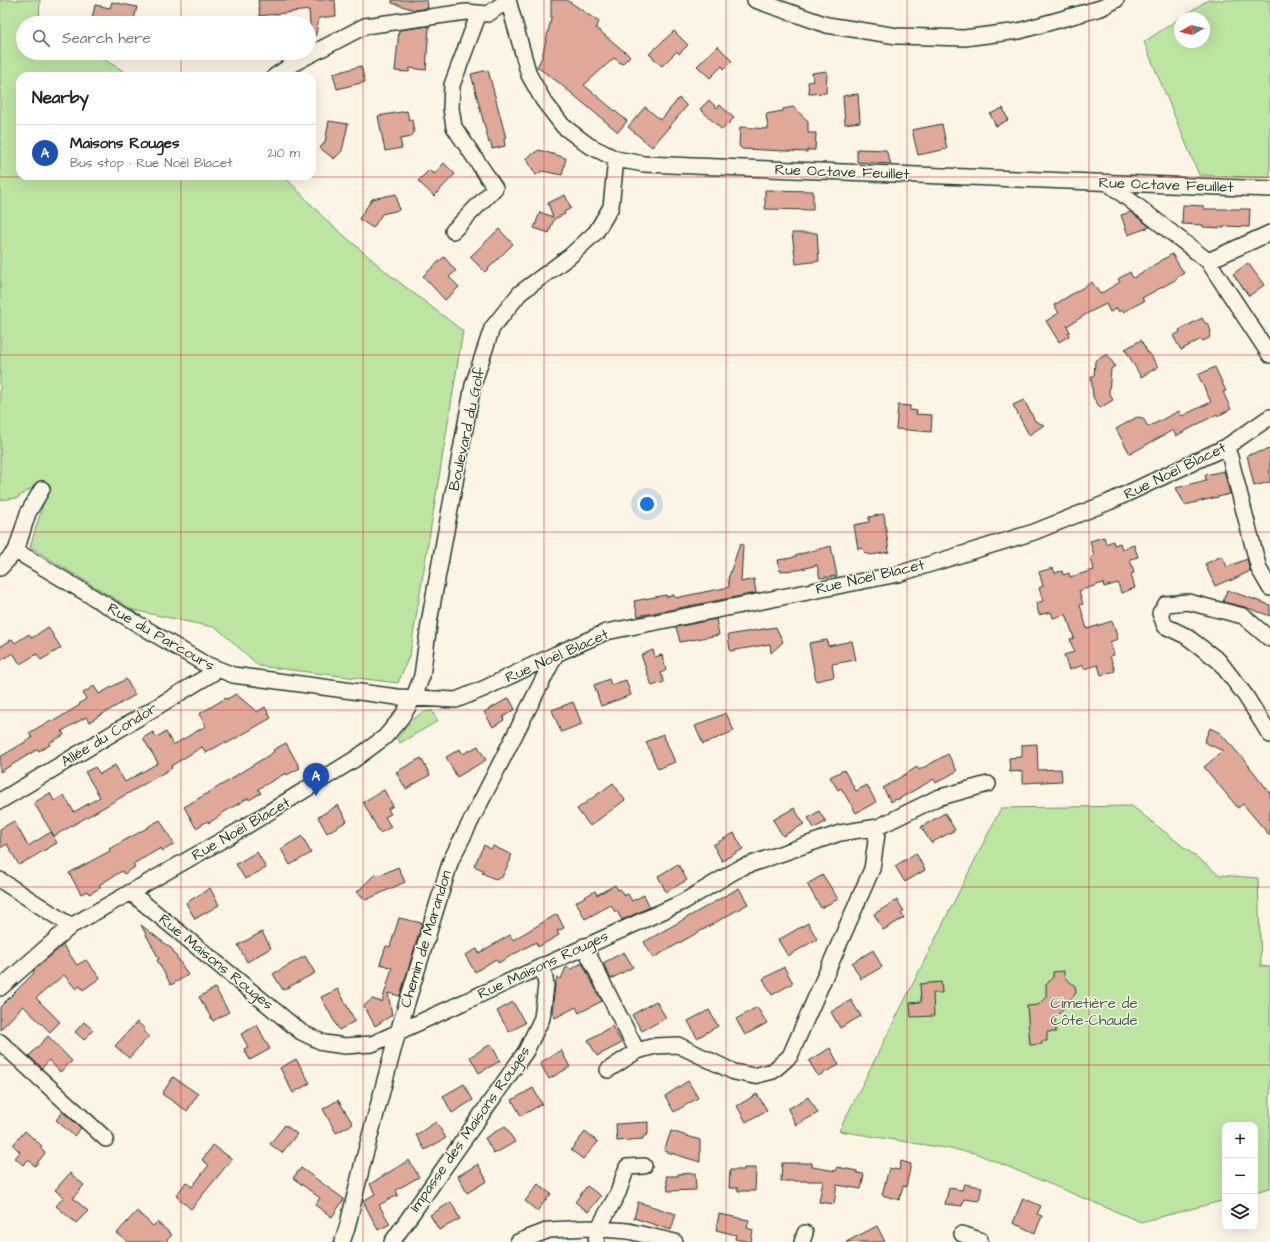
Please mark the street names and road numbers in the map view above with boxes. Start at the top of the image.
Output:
street label: Rue Octave Feuillet [774,159,910,185]
street label: Rue Octave Feuillet [1098,172,1234,198]
street label: Boulevard du Golf [444,365,490,493]
street label: Rue Noël Blacet [1120,437,1230,505]
street label: Rue Noël Blacet [814,554,926,600]
street label: Rue du Parcours [104,598,219,676]
street label: Rue Noël Blacet [502,624,612,688]
street label: Allée du Condor [57,698,161,772]
street label: Rue Noël Blacet [188,792,294,866]
street label: Chemin de Marandon [395,867,457,1010]
street label: Rue Maisons Rouges [154,909,278,1016]
street label: Rue Maisons Rouges [474,925,613,1005]
street label: Impasse des Maisons Rouges [405,1042,536,1217]

